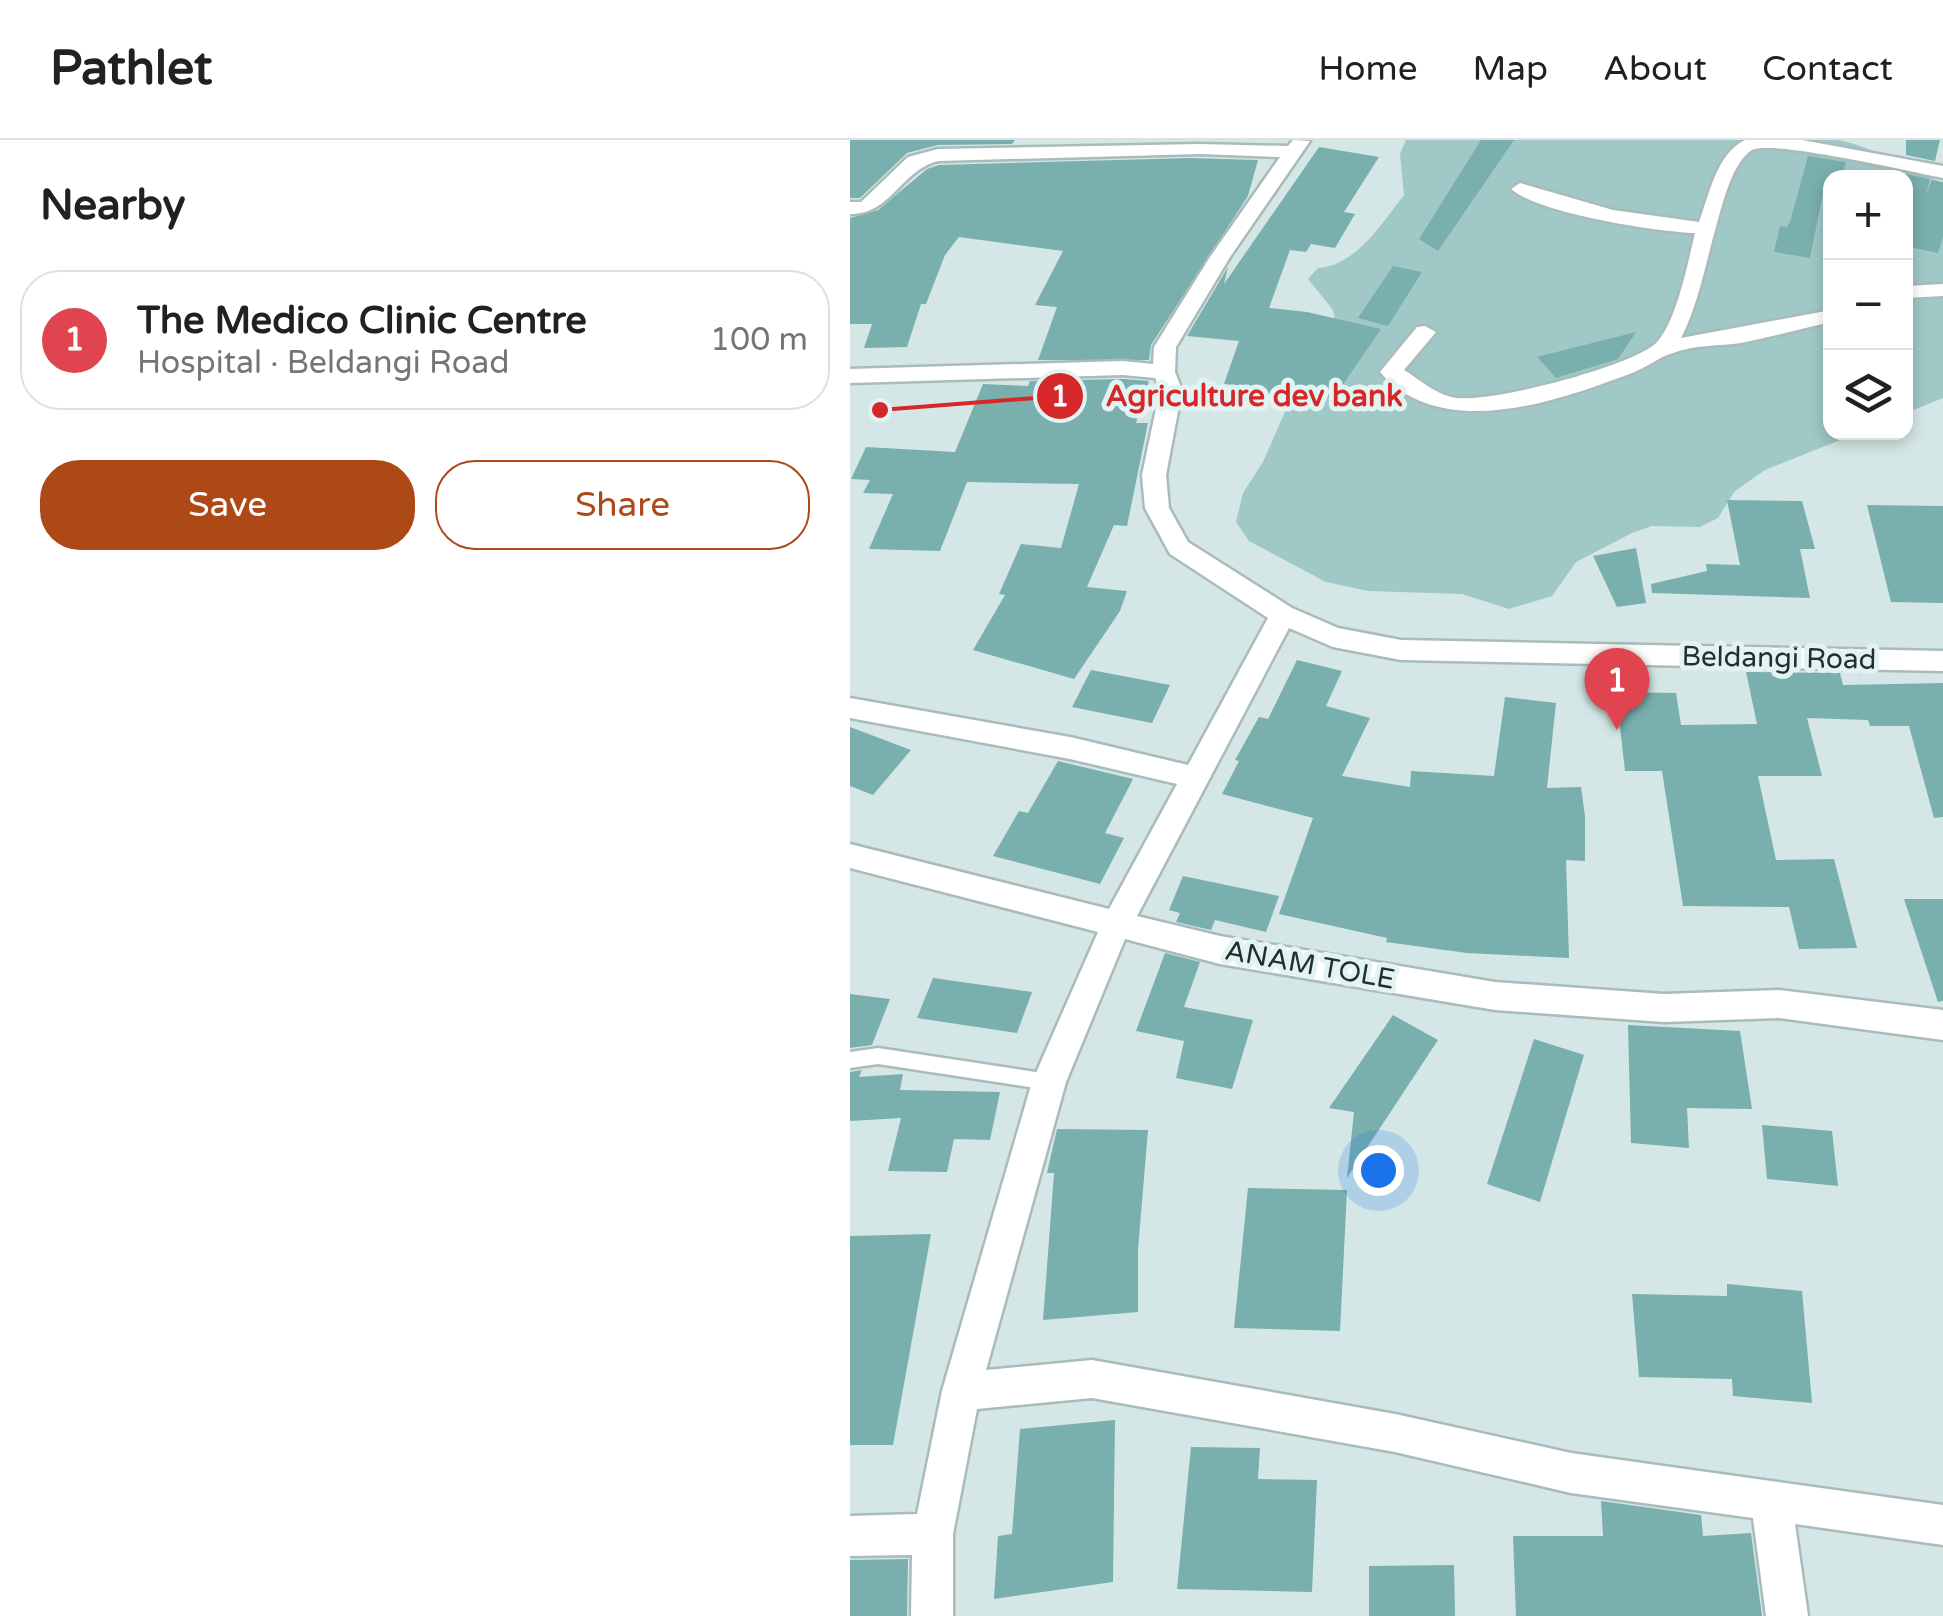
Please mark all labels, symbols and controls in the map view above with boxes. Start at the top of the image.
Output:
text: Pathlet [50,40,212,98]
text: Home [1318,48,1417,90]
text: Map [1472,48,1548,90]
text: About [1603,48,1707,90]
text: Contact [1762,48,1893,90]
map controls [1823,170,1913,440]
button: + [1823,170,1913,260]
text: Nearby [40,180,185,231]
button: − [1823,260,1913,350]
text: The Medico Clinic Centre [137,298,587,344]
text: 1 [64,321,85,359]
text: 100 m [710,321,808,359]
text: Hospital · Beldangi Road [137,344,509,382]
button: layers [1823,350,1913,440]
callout: Agriculture dev bank [1035,366,1422,426]
text: 1 [1051,378,1069,415]
text: Agriculture dev bank [1105,378,1403,415]
button: Save [40,460,415,550]
button: Share [435,460,810,550]
street label: Beldangi Road [1681,639,1877,677]
pin: 1 [1584,648,1650,730]
street label: ANAM TOLE [1222,933,1397,997]
your location [1353,1145,1404,1196]

